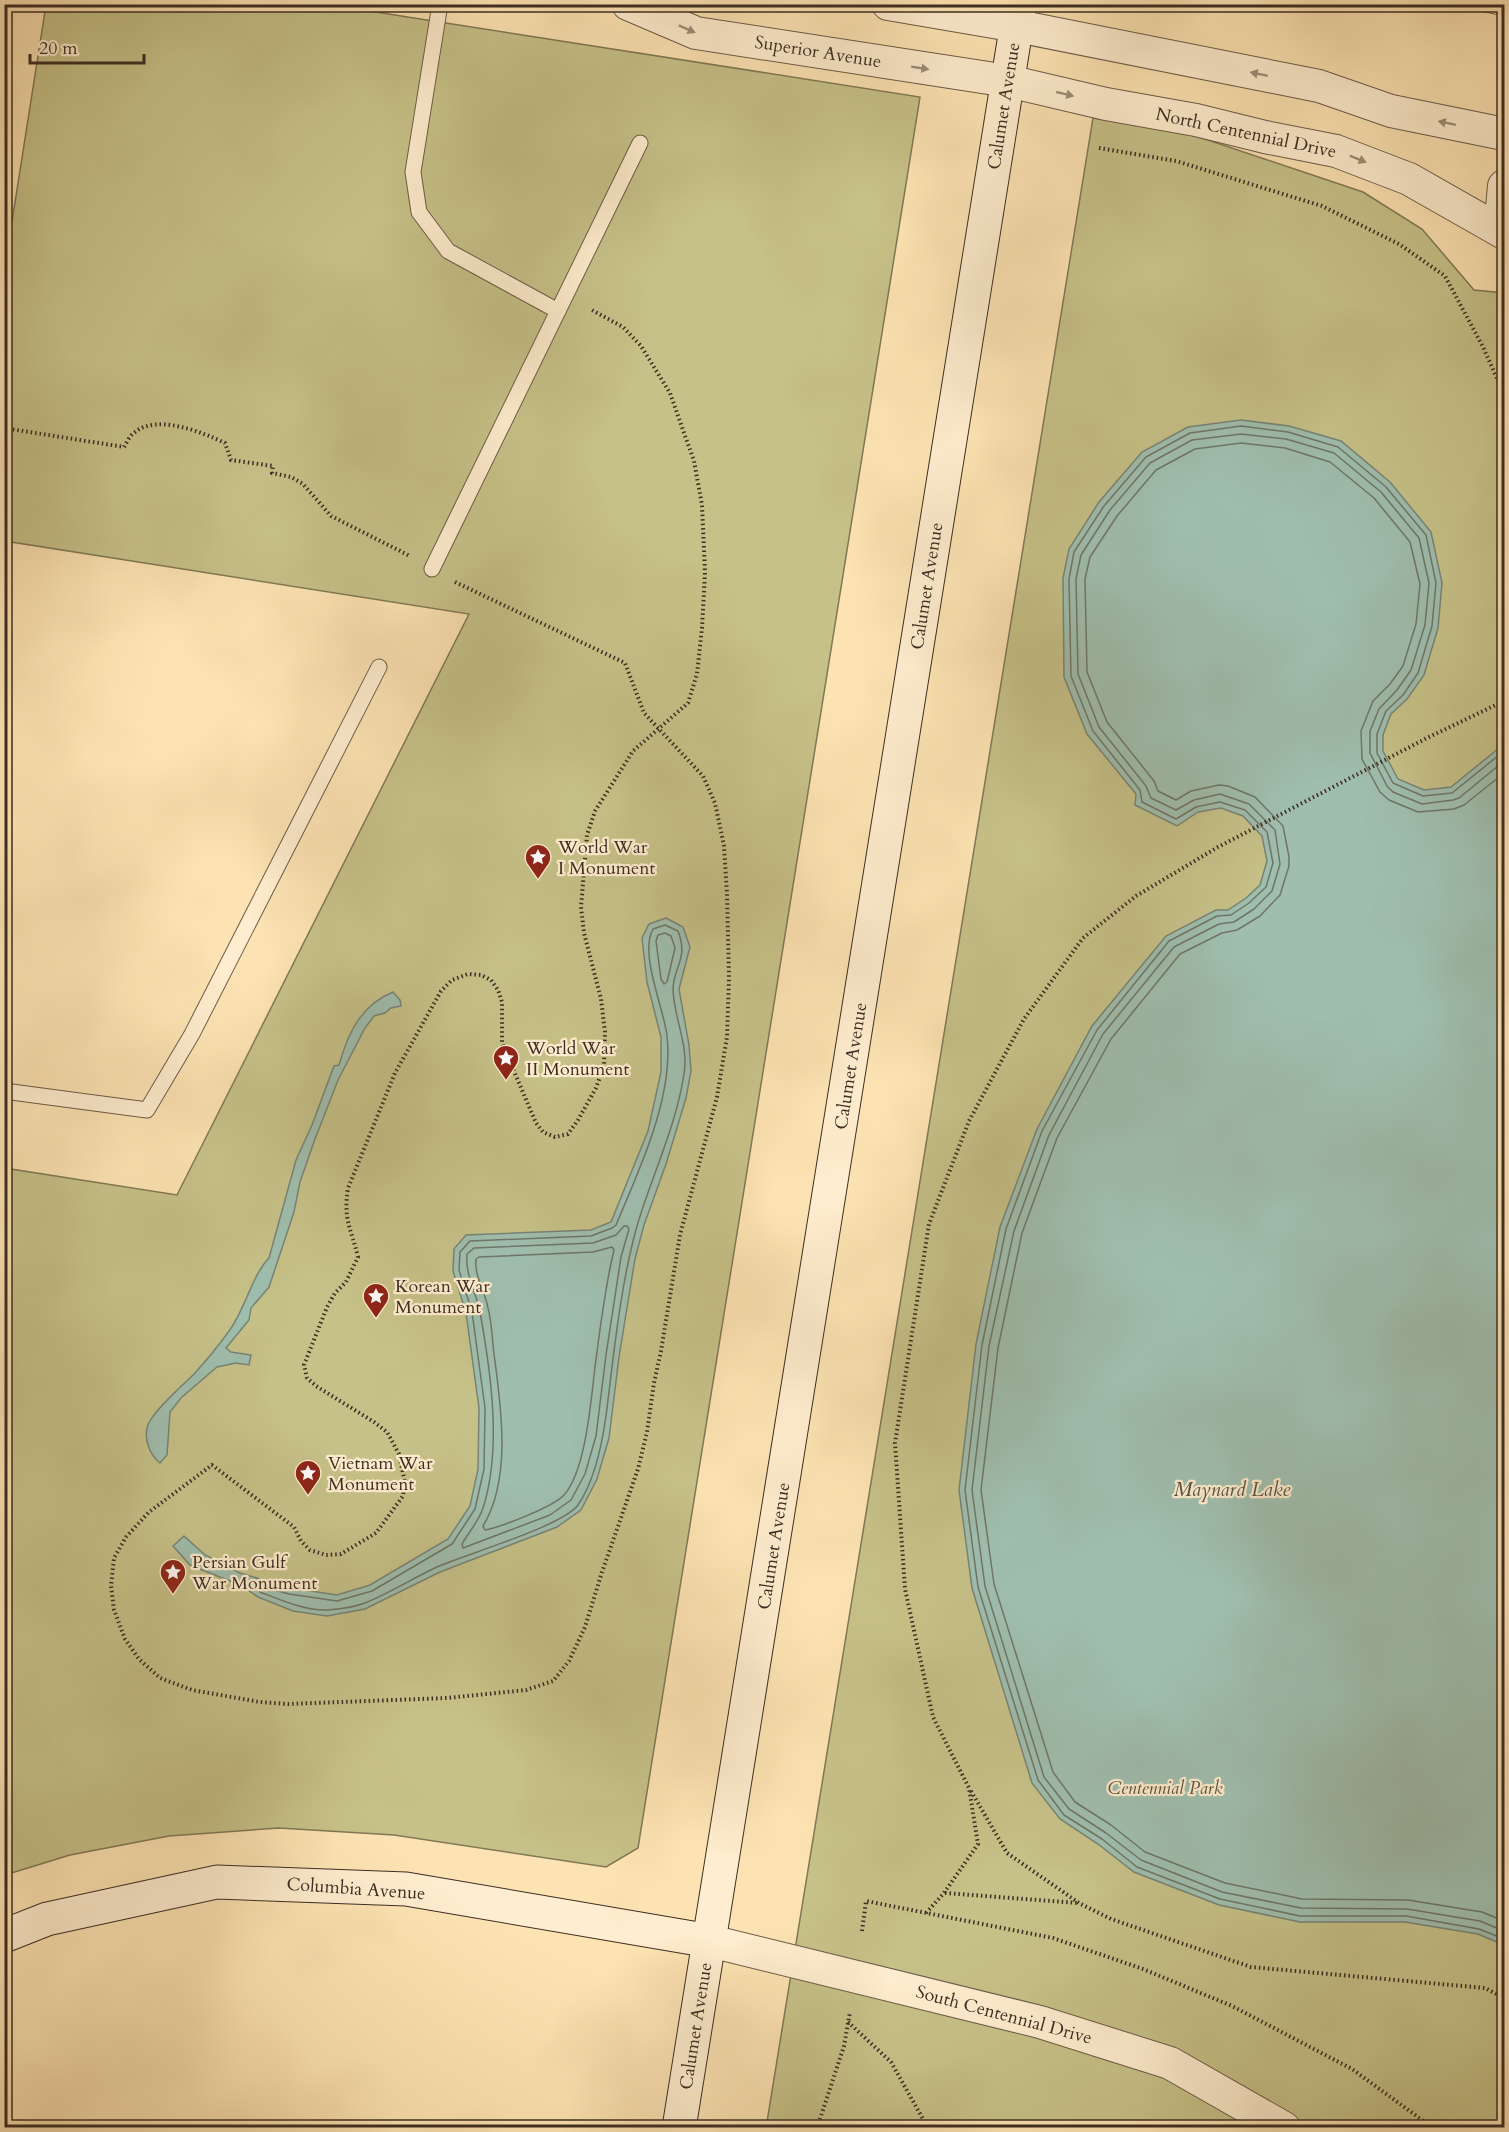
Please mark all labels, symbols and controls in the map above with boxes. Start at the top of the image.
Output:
one-way arrow [678,24,696,34]
scale bar [30,27,144,65]
street label: Superior Avenue [753,30,883,74]
text: 20 m [39,36,78,61]
street label: Calumet Avenue [982,41,1026,171]
one-way arrow [911,63,930,72]
one-way arrow [1249,69,1268,78]
one-way arrow [1056,90,1074,100]
street label: North Centennial Drive [1153,102,1339,164]
one-way arrow [1437,118,1456,127]
one-way arrow [1349,154,1367,164]
street label: Calumet Avenue [905,521,949,651]
place label: World War I Monument [557,835,655,881]
place icon: World War I Monument [523,842,553,880]
street label: Calumet Avenue [829,1001,873,1131]
place label: World War II Monument [525,1036,630,1082]
place icon: World War II Monument [491,1043,521,1081]
place label: Korean War Monument [395,1274,490,1320]
place icon: Korean War Monument [361,1281,391,1319]
place label: Vietnam War Monument [328,1451,433,1497]
place icon: Vietnam War Monument [293,1458,323,1496]
water label: Maynard Lake [1174,1476,1291,1503]
street label: Calumet Avenue [752,1481,796,1611]
place label: Persian Gulf War Monument [191,1550,317,1596]
place icon: Persian Gulf War Monument [158,1557,188,1595]
park label: Centennial Park [1107,1776,1223,1801]
street label: Columbia Avenue [286,1872,426,1906]
street label: Calumet Avenue [674,1961,718,2091]
street label: South Centennial Drive [913,1979,1095,2051]

